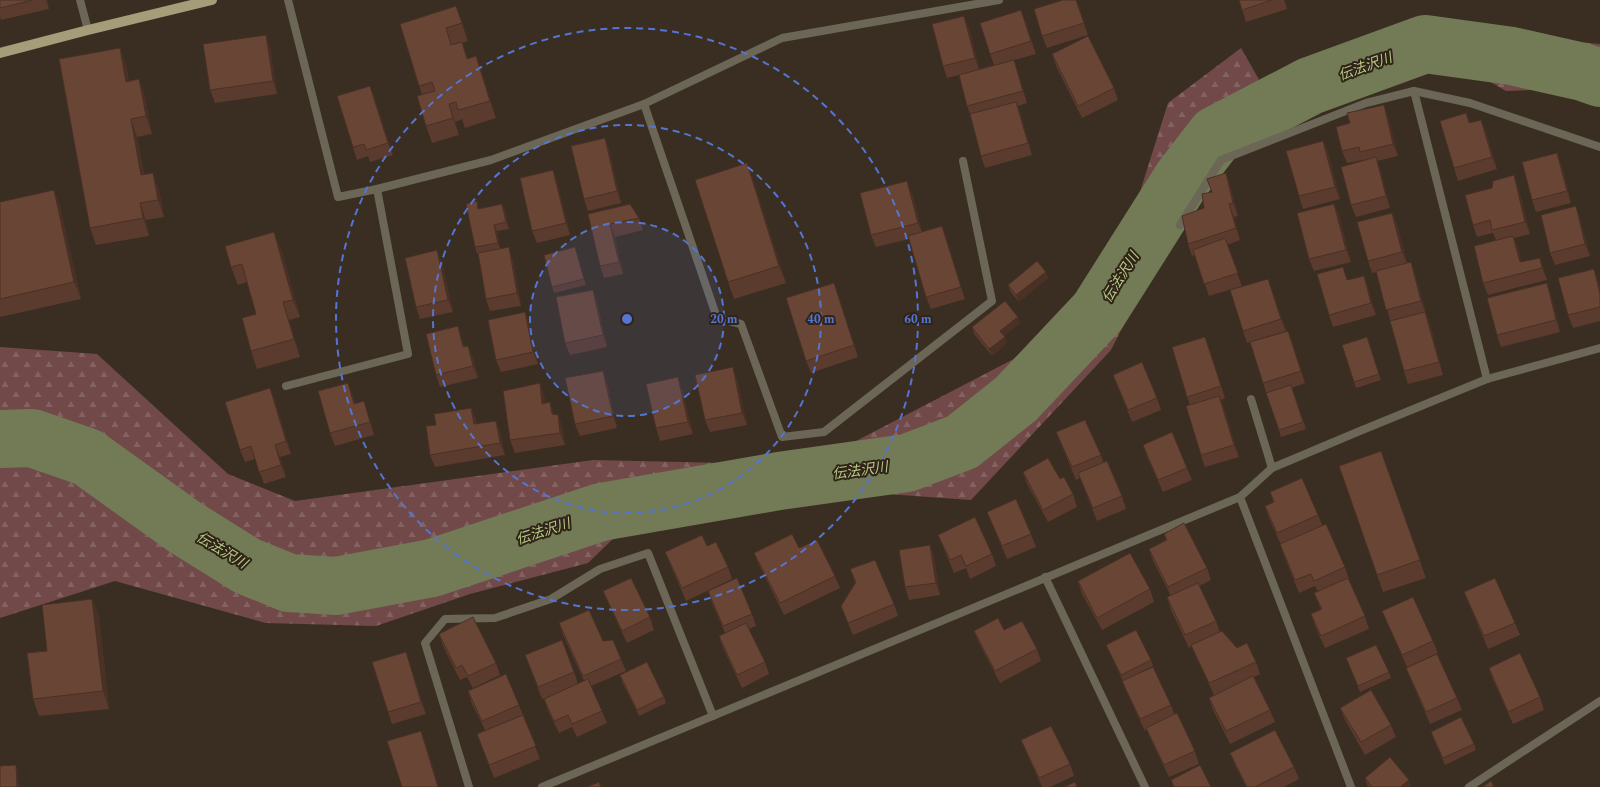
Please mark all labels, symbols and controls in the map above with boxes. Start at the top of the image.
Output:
water label: 伝法沢川 [1335,46,1397,86]
water label: 伝法沢川 [1097,246,1145,307]
text: 20 m [710,310,738,329]
text: 40 m [807,310,835,329]
text: 60 m [904,310,932,329]
centre of rings [620,312,634,326]
water label: 伝法沢川 [831,456,891,485]
water label: 伝法沢川 [513,512,575,550]
water label: 伝法沢川 [192,527,253,575]

